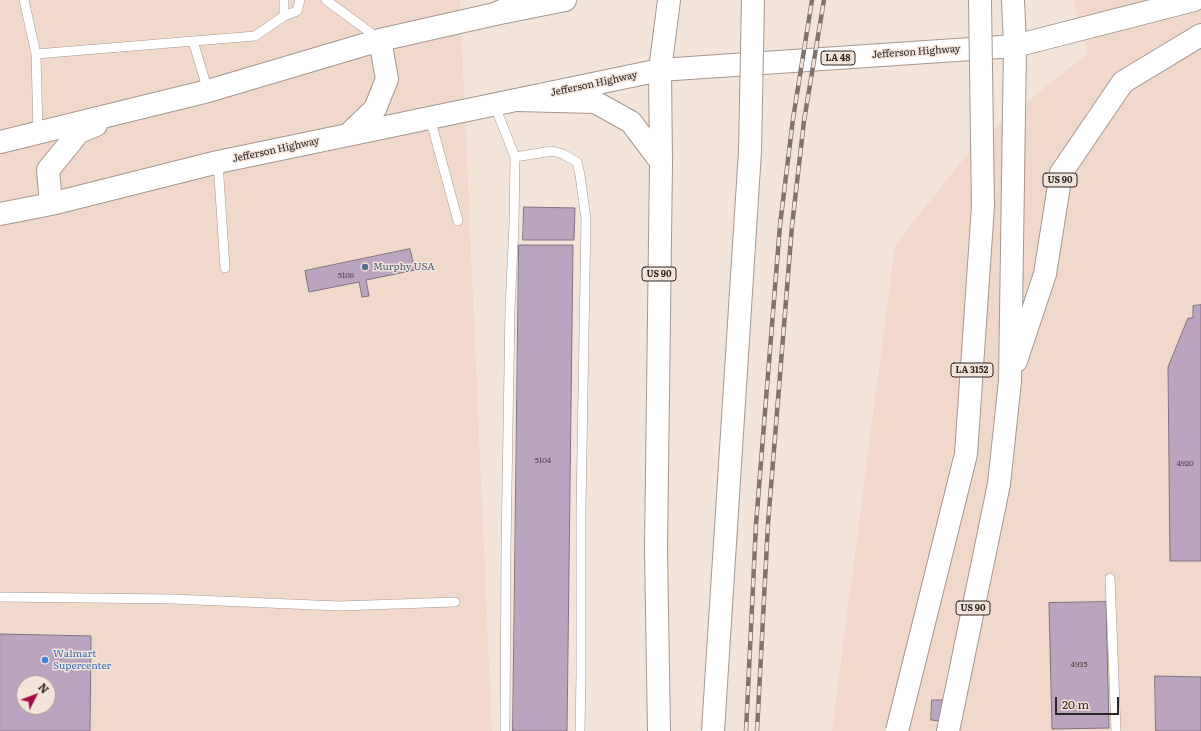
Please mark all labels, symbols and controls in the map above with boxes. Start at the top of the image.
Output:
street label: Jefferson Highway [871,43,961,61]
road number: LA 48 [821,51,855,65]
street label: Jefferson Highway [549,69,639,99]
street label: Jefferson Highway [231,135,321,165]
road number: US 90 [1043,173,1077,187]
place label: Murphy USA [373,261,435,273]
marker: Murphy USA [360,262,370,272]
road number: US 90 [642,267,676,281]
house number: 5108 [338,271,354,281]
road number: LA 3152 [951,363,993,377]
house number: 5104 [535,456,551,466]
house number: 4920 [1176,459,1194,469]
road number: US 90 [956,601,990,615]
place label: Walmart Supercenter [53,648,111,672]
marker: Walmart Supercenter [40,655,50,665]
house number: 4935 [1071,660,1087,670]
north arrow [16,675,56,715]
text: N [35,679,53,696]
scale bar [1057,689,1121,715]
text: 20 m [1062,695,1089,713]

